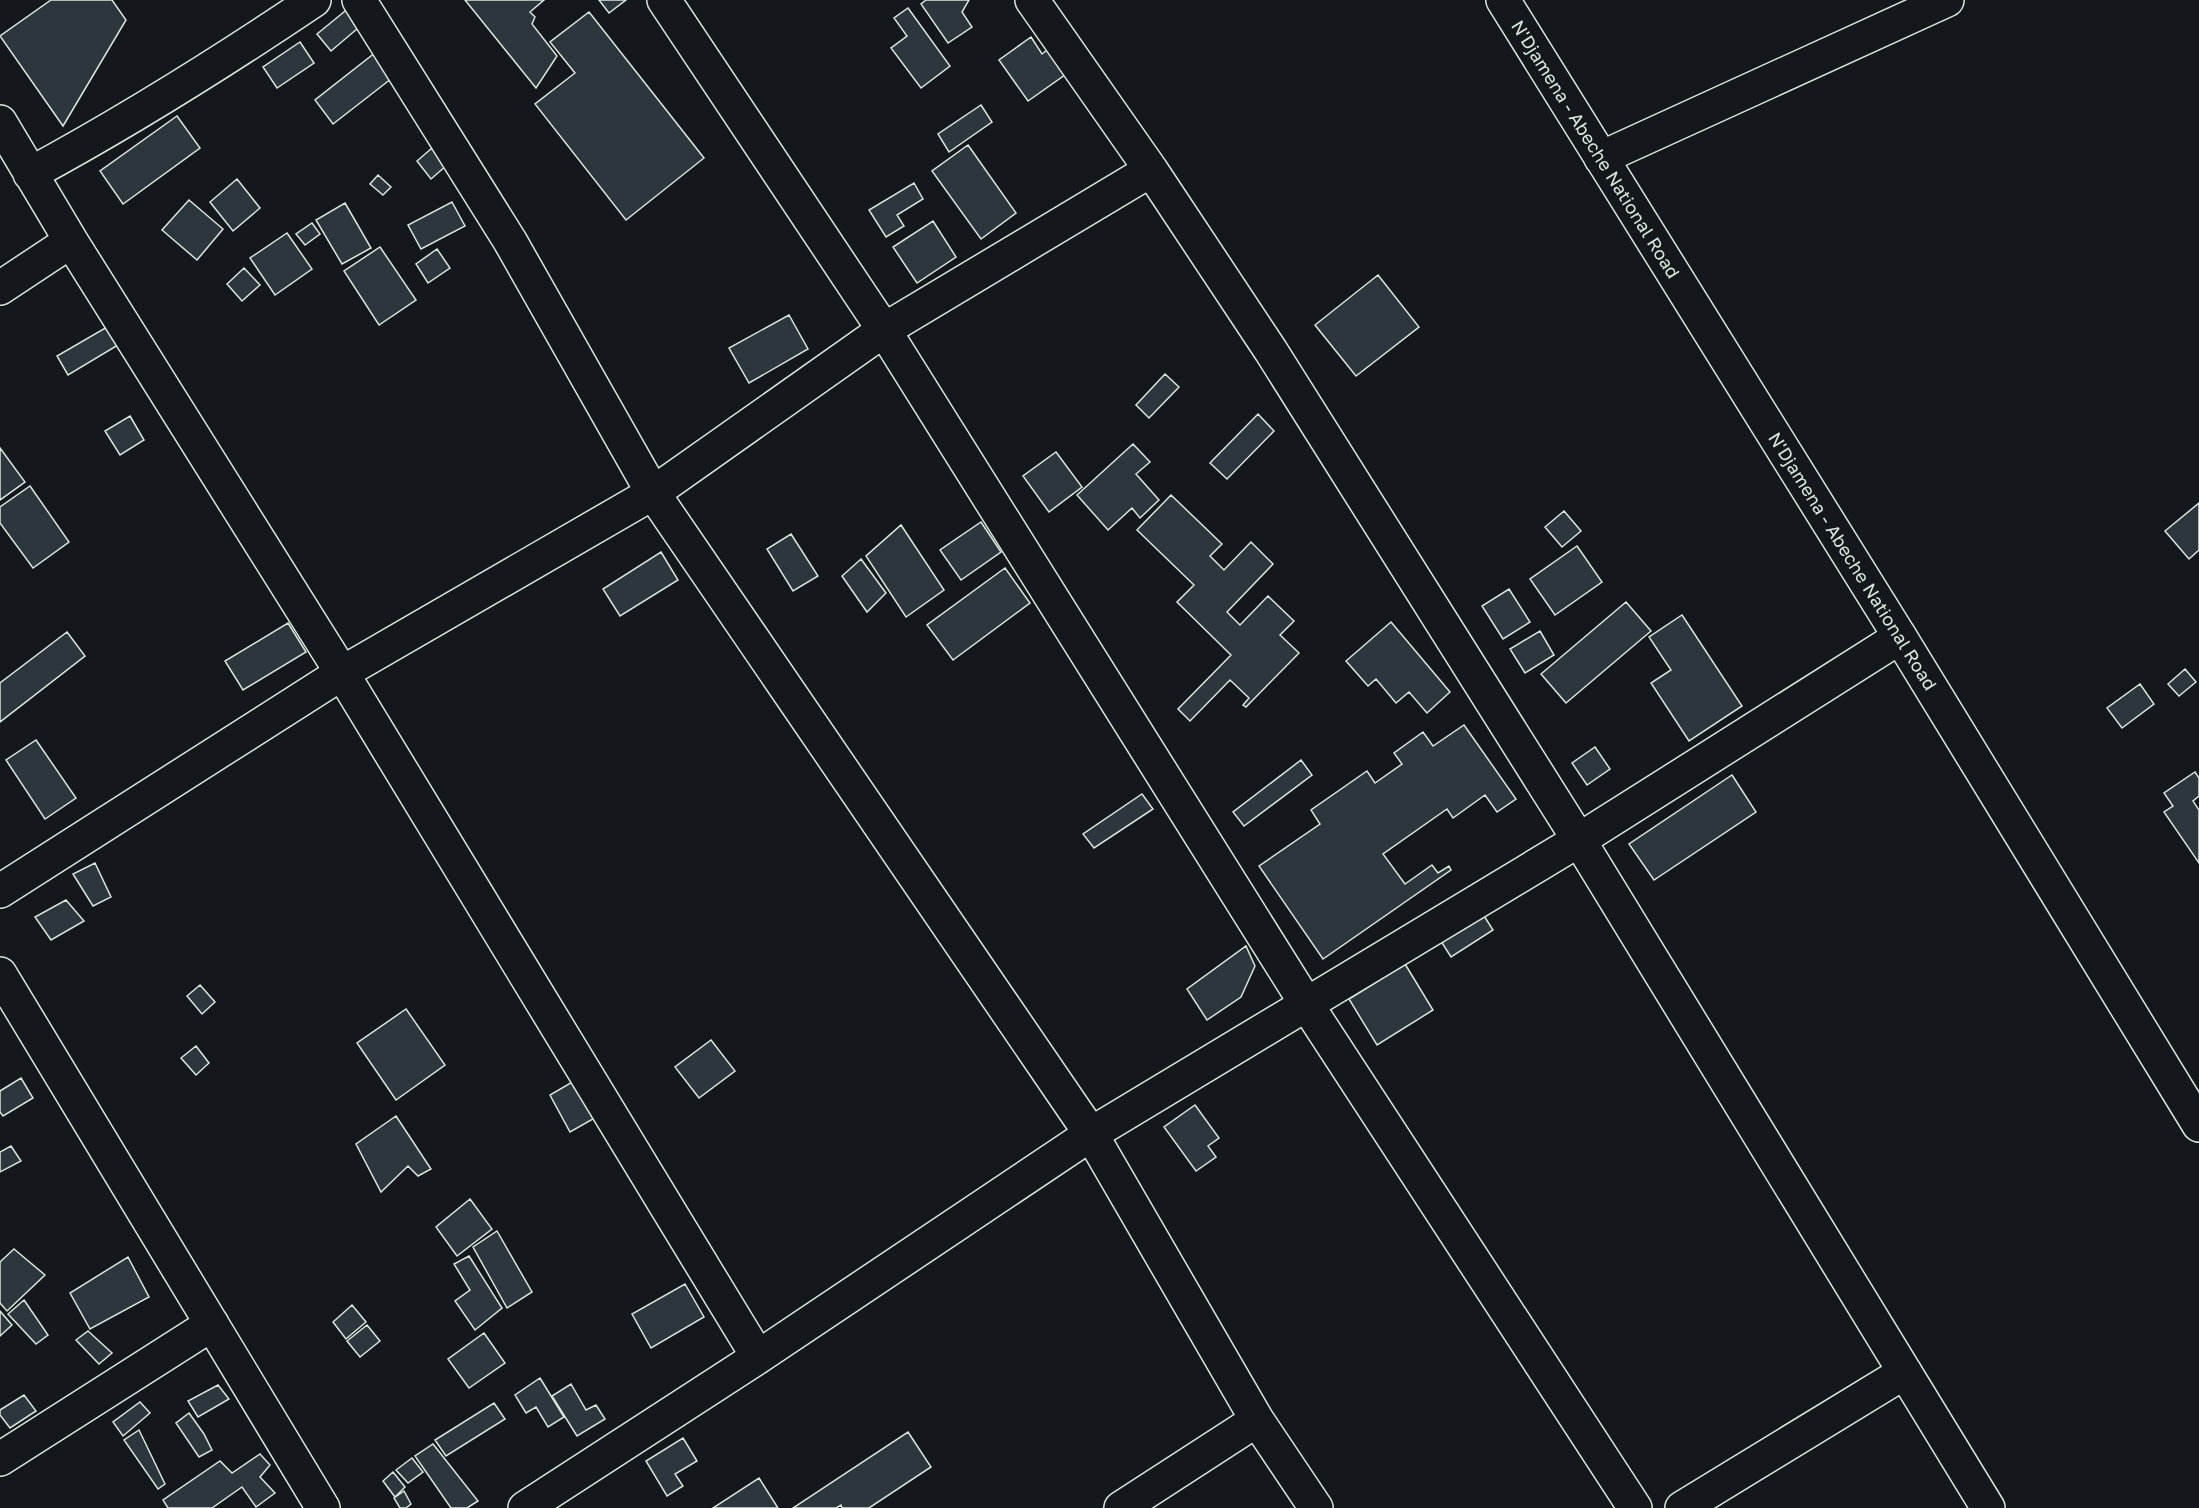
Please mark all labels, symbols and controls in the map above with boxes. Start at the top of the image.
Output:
street label: N'Djamena - Abeche National Road [1507,16,1685,282]
street label: N'Djamena - Abeche National Road [1764,428,1942,694]

